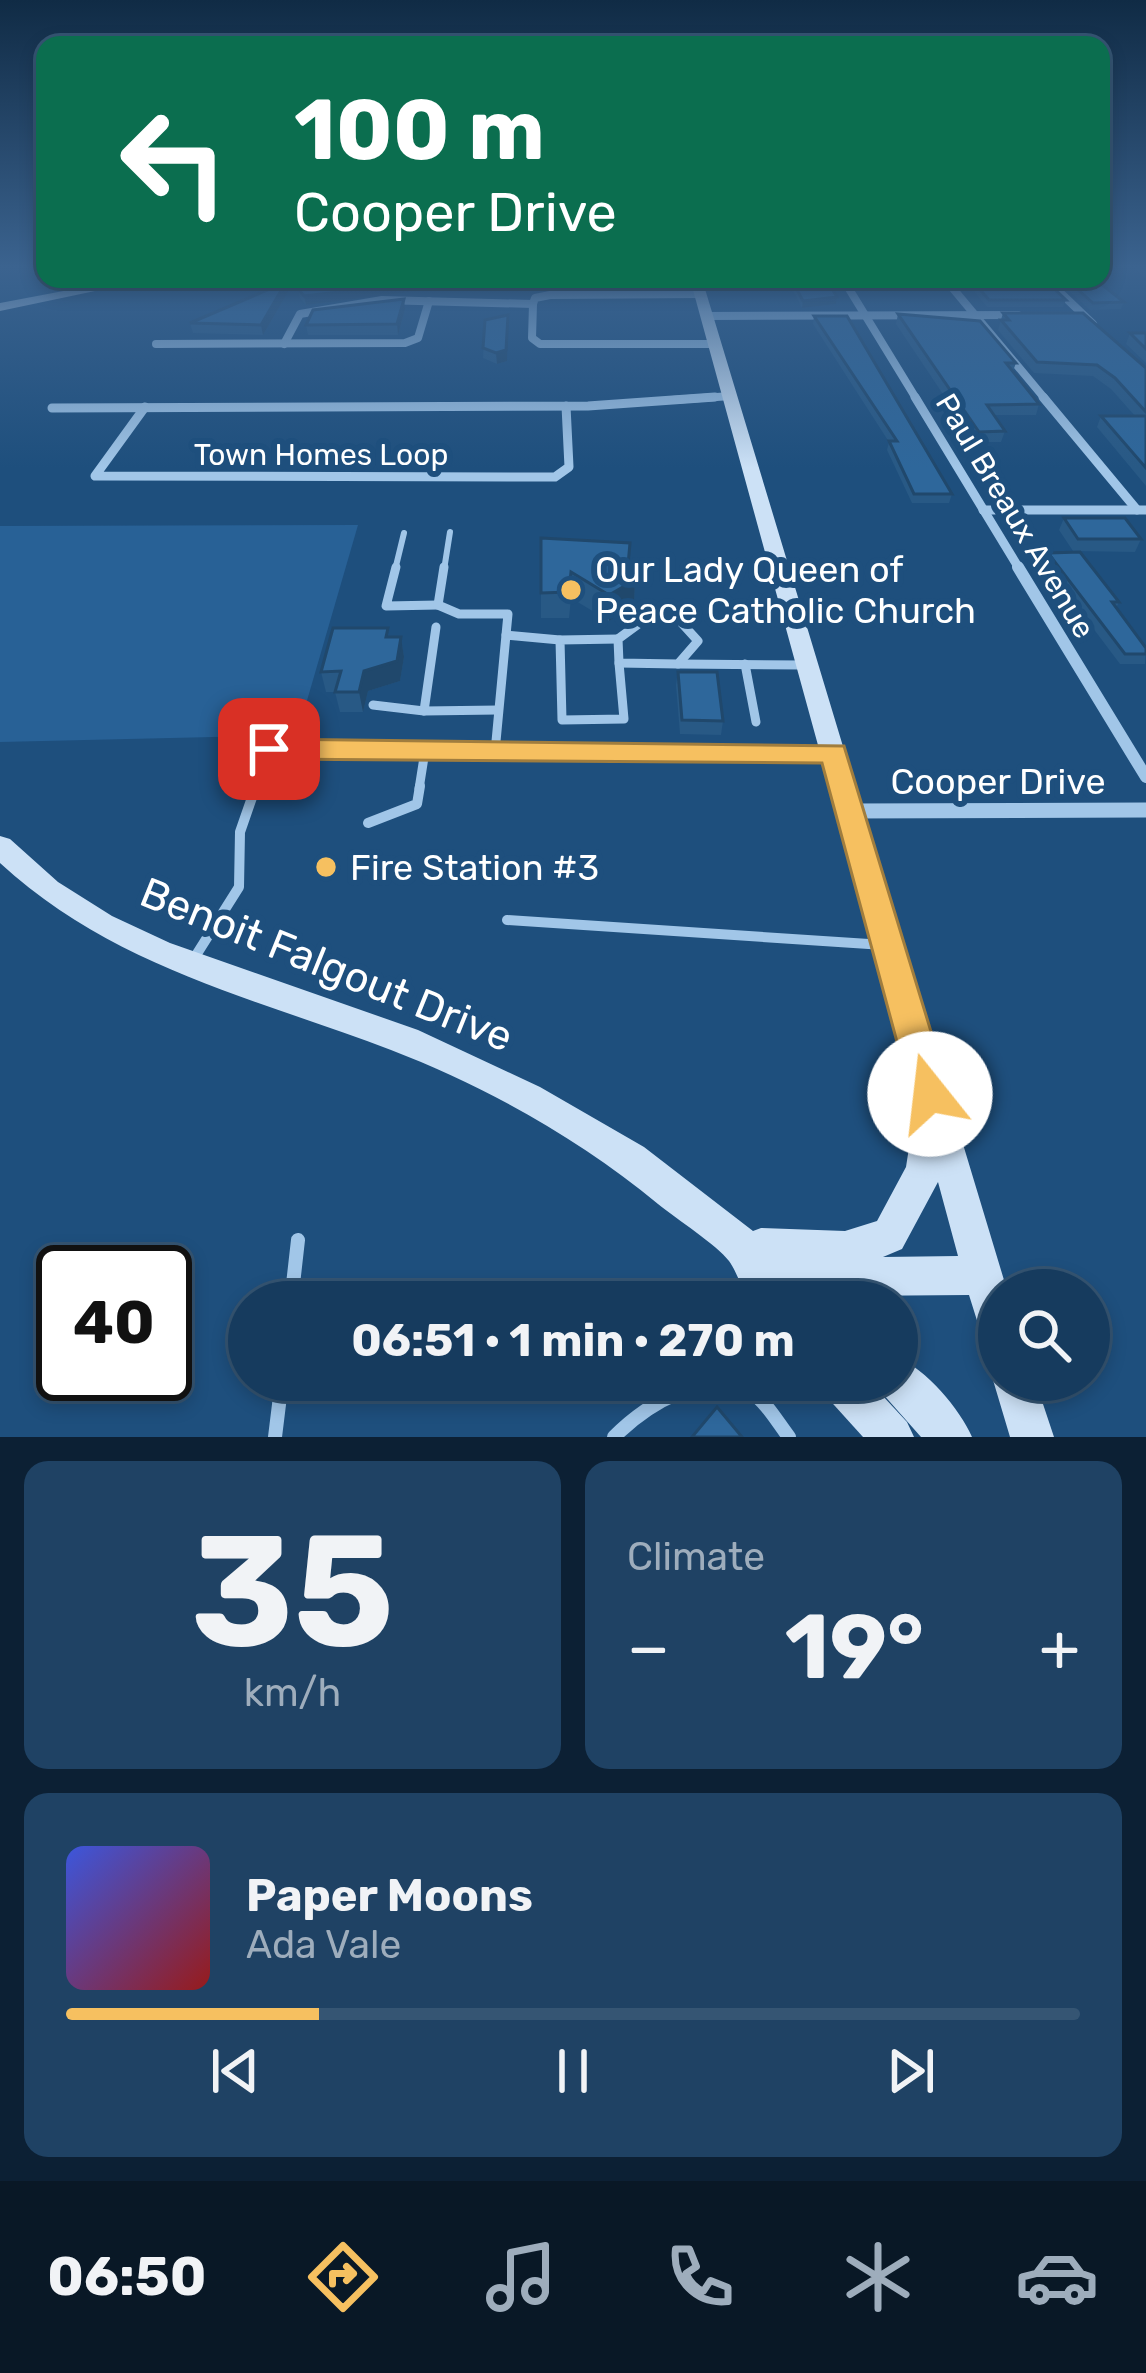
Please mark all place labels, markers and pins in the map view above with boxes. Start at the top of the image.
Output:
place label: Our Lady Queen of Peace Catholic Church [595,548,976,632]
marker: Our Lady Queen of Peace Catholic Church [558,577,584,603]
pin [218,698,320,800]
place label: Fire Station #3 [350,846,599,889]
marker: Fire Station #3 [313,854,339,880]

